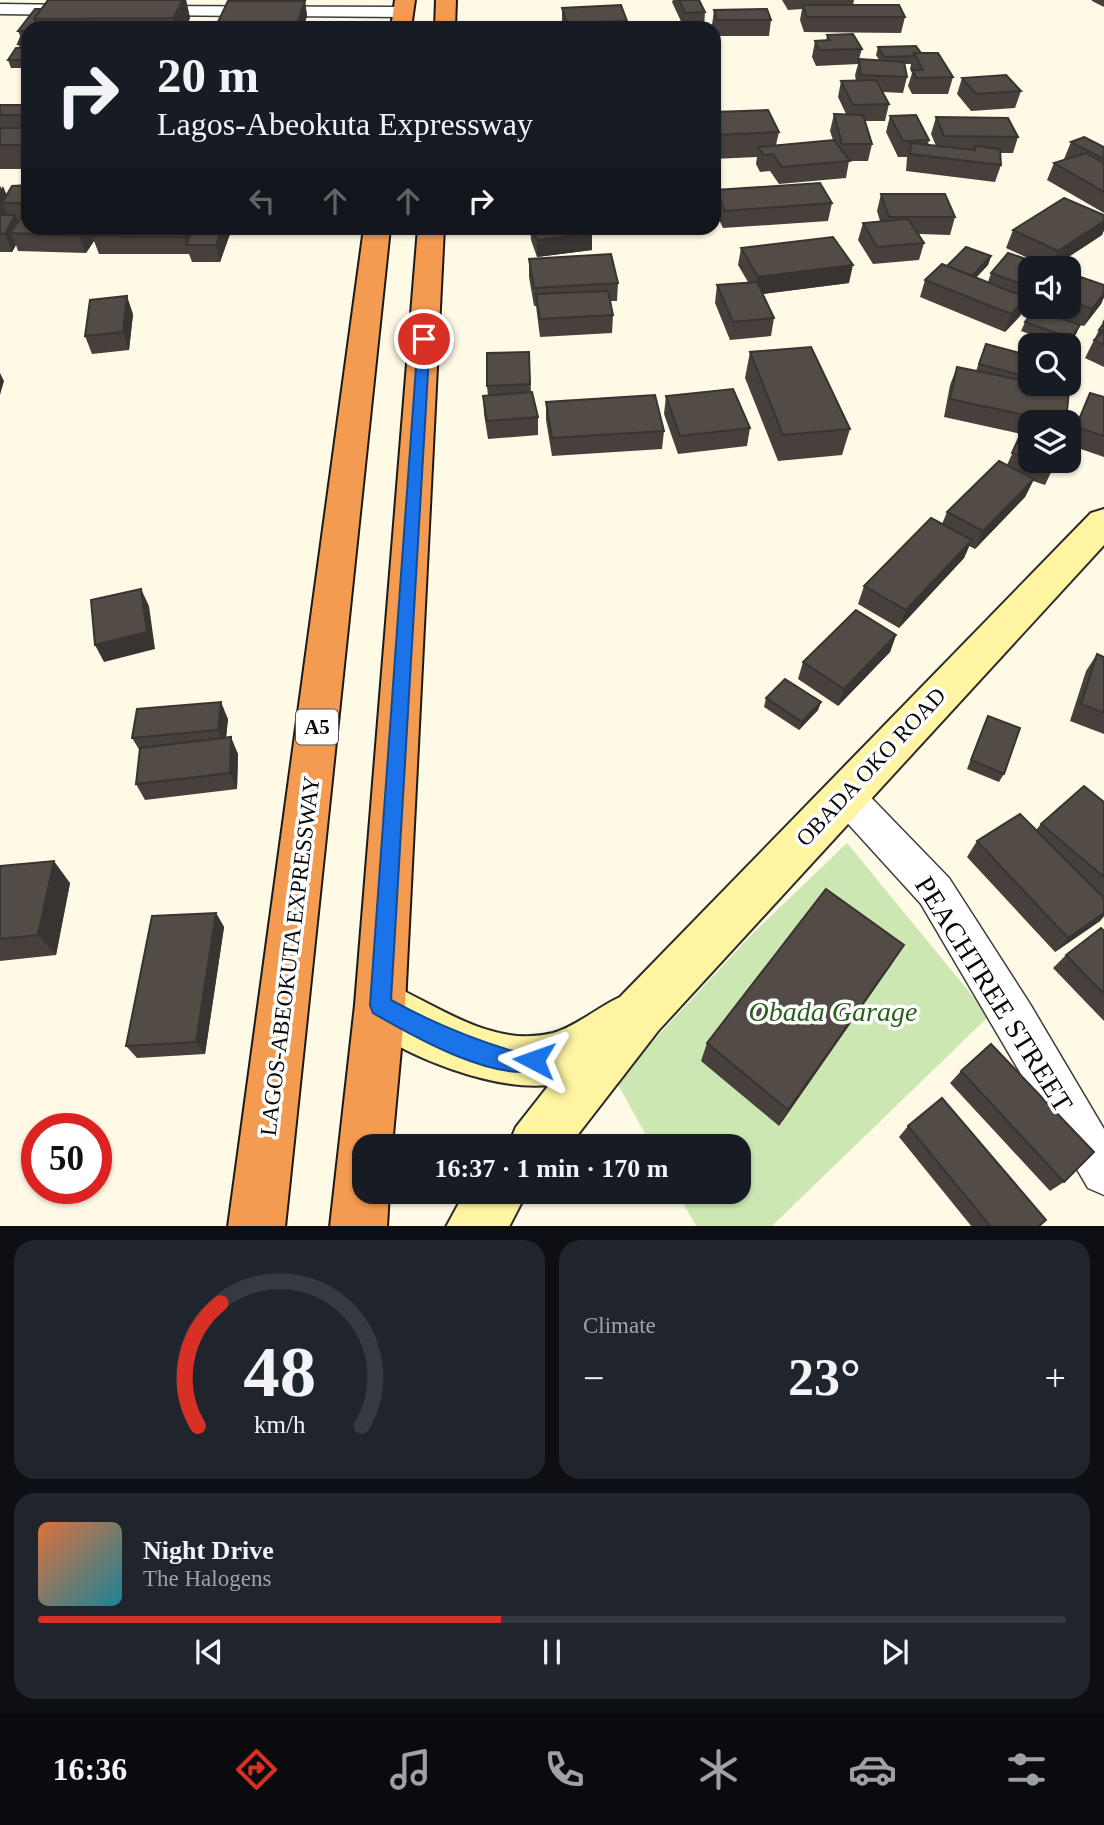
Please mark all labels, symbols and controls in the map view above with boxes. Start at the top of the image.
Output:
text: 20 m [157,48,259,103]
icon: right [42,49,133,140]
text: Lagos-Abeokuta Expressway [157,106,533,142]
icon: left [243,182,281,220]
icon: ahead [316,182,354,220]
icon: ahead [389,182,427,220]
icon: right [462,182,500,220]
map controls [1018,256,1081,473]
button: sound [1018,256,1081,319]
pin [394,309,454,369]
icon: arrive [405,320,443,358]
button: search [1018,333,1081,396]
button: layers [1018,410,1081,473]
street label: OBADA OKO ROAD [791,683,951,851]
road number: A5 [296,710,338,744]
street label: LAGOS-ABEOKUTA EXPRESSWAY [256,774,325,1137]
street label: PEACHTREE STREET [909,871,1079,1117]
park label: Obada Garage [749,996,917,1027]
position arrow [497,1023,571,1097]
speed limit sign: 50 [21,1113,112,1204]
text: 16:37 · 1 min · 170 m [435,1154,669,1183]
text: Climate [583,1313,656,1338]
text: 48 [243,1331,316,1412]
text: 23° [788,1349,861,1406]
text: − [583,1357,604,1399]
text: + [1045,1357,1066,1399]
text: km/h [254,1410,306,1437]
text: Night Drive [143,1536,274,1565]
text: The Halogens [143,1566,271,1591]
icon: previous [190,1633,228,1671]
icon: pause [533,1633,571,1671]
icon: next [876,1633,914,1671]
icon: directions [232,1745,281,1794]
icon: music [386,1745,435,1794]
icon: phone [540,1745,589,1794]
icon: climate [694,1745,743,1794]
icon: car [848,1745,897,1794]
icon: filters [1002,1745,1051,1794]
text: 16:36 [53,1751,127,1787]

